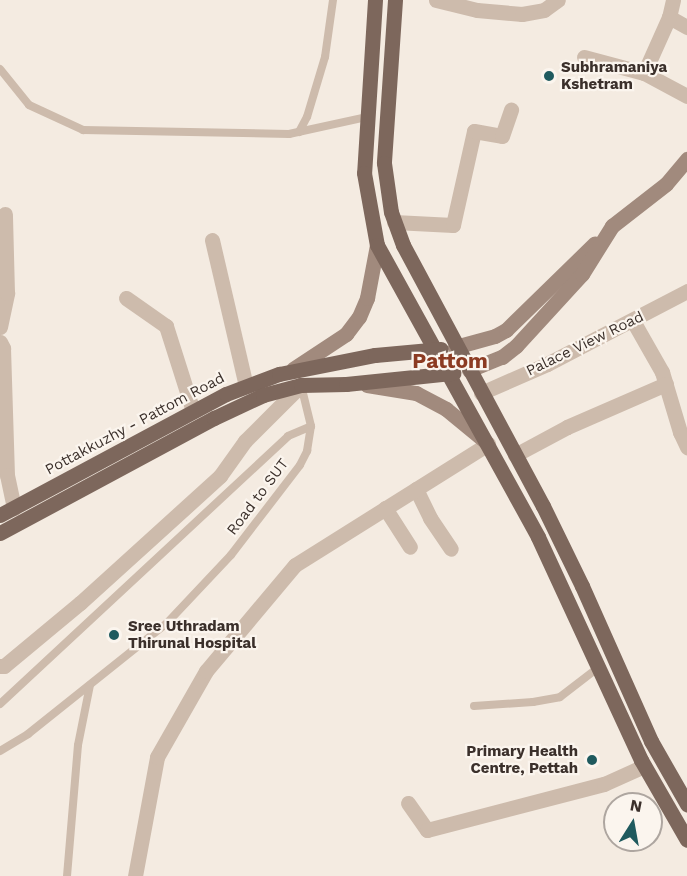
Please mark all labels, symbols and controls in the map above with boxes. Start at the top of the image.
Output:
place label: Subhramaniya Kshetram [561,58,667,93]
marker: Subhramaniya Kshetram [542,69,556,83]
street label: Palace View Road [523,308,647,380]
district label: Pattom [412,348,488,374]
street label: Pottakkuzhy - Pattom Road [42,369,228,479]
street label: Road to SUT [223,455,293,539]
place label: Sree Uthradam Thirunal Hospital [128,617,256,652]
marker: Sree Uthradam Thirunal Hospital [105,626,123,644]
place label: Primary Health Centre, Pettah [466,742,578,777]
marker: Primary Health Centre, Pettah [583,751,601,769]
north arrow [603,792,663,852]
text: N [629,795,644,816]

